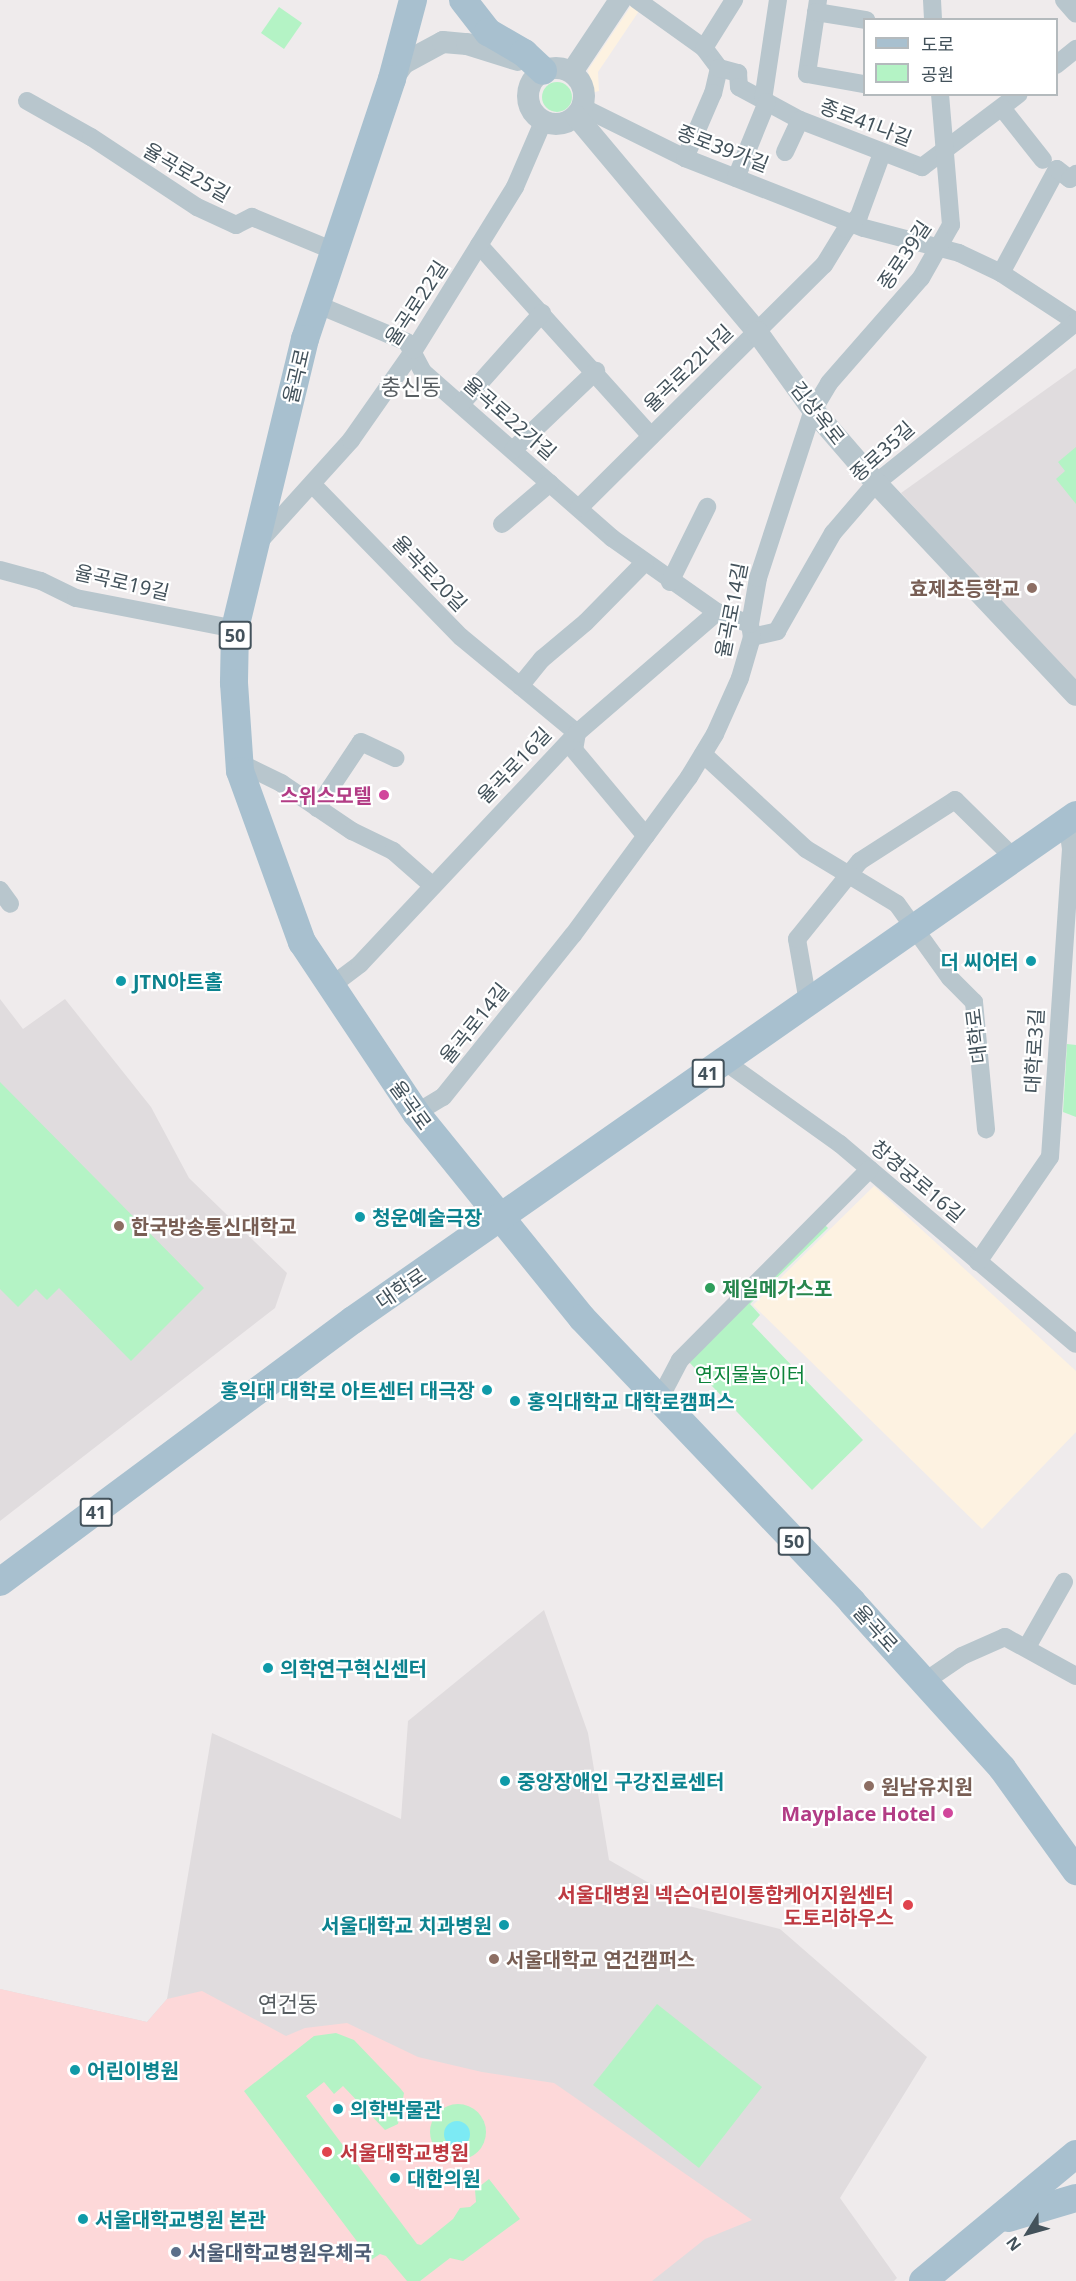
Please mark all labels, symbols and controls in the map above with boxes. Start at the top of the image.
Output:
legend [863,18,1058,96]
text: 도로 [921,32,954,56]
text: 공원 [921,62,954,86]
street label: 종로41나길 [817,94,915,150]
street label: 종로39가길 [674,120,772,176]
street label: 율곡로25길 [139,137,235,207]
street label: 종로39길 [872,216,936,294]
street label: 율곡로22길 [380,256,452,350]
street label: 율곡로22나길 [638,319,738,417]
street label: 율곡로 [278,346,314,406]
street label: 율곡로22가길 [459,371,561,465]
district label: 충신동 [381,374,441,400]
street label: 김상옥로 [786,377,850,449]
street label: 종로35길 [845,416,919,486]
street label: 율곡로20길 [388,530,472,616]
street label: 율곡로19길 [72,559,172,605]
street label: 율곡로14길 [710,560,752,660]
place label: 효제초등학교 [910,576,1020,600]
marker: 효제초등학교 [1025,581,1039,595]
road number: 50 [218,620,252,650]
street label: 율곡로16길 [472,722,556,808]
place label: 스위스모텔 [280,783,372,807]
marker: 스위스모텔 [377,788,391,802]
place label: 더 씨어터 [940,949,1019,973]
marker: 더 씨어터 [1024,954,1038,968]
place label: JTN아트홀 [133,969,223,993]
marker: JTN아트홀 [114,974,128,988]
street label: 율곡로14길 [434,978,514,1068]
street label: 대학로 [961,1007,991,1065]
street label: 대학로3길 [1020,1008,1048,1094]
road number: 41 [692,1058,724,1088]
street label: 율곡로 [385,1076,437,1134]
street label: 창경궁로16길 [866,1135,970,1227]
place label: 청운예술극장 [372,1205,482,1229]
marker: 청운예술극장 [353,1210,367,1224]
place label: 한국방송통신대학교 [131,1214,297,1238]
marker: 한국방송통신대학교 [112,1219,126,1233]
street label: 대학로 [371,1263,431,1313]
place label: 제일메가스포 [722,1276,832,1300]
marker: 제일메가스포 [703,1281,717,1295]
park label: 연지물놀이터 [695,1362,805,1386]
place label: 홍익대 대학로 아트센터 대극장 [220,1378,475,1402]
marker: 홍익대 대학로 아트센터 대극장 [480,1383,494,1397]
place label: 홍익대학교 대학로캠퍼스 [527,1389,735,1413]
marker: 홍익대학교 대학로캠퍼스 [508,1394,522,1408]
road number: 41 [80,1497,112,1527]
road number: 50 [778,1526,810,1556]
street label: 율곡로 [849,1599,903,1657]
place label: 의학연구혁신센터 [280,1656,427,1680]
marker: 의학연구혁신센터 [261,1661,275,1675]
place label: 중앙장애인 구강진료센터 [517,1769,725,1793]
marker: 중앙장애인 구강진료센터 [498,1774,512,1788]
place label: 원남유치원 [881,1774,973,1798]
marker: 원남유치원 [862,1779,876,1793]
place label: Mayplace Hotel [781,1801,936,1825]
marker: Mayplace Hotel [941,1806,955,1820]
place label: 서울대병원 넥슨어린이통합케어지원센터 도토리하우스 [558,1882,894,1929]
marker: 서울대병원 넥슨어린이통합케어지원센터 도토리하우스 [899,1896,917,1914]
place label: 서울대학교 치과병원 [321,1913,492,1937]
marker: 서울대학교 치과병원 [497,1918,511,1932]
place label: 서울대학교 연건캠퍼스 [506,1947,695,1971]
marker: 서울대학교 연건캠퍼스 [487,1952,501,1966]
district label: 연건동 [258,1991,318,2017]
place label: 어린이병원 [87,2058,179,2082]
marker: 어린이병원 [68,2063,82,2077]
place label: 의학박물관 [350,2097,442,2121]
marker: 의학박물관 [331,2102,345,2116]
place label: 서울대학교병원 [340,2140,469,2164]
marker: 서울대학교병원 [318,2143,336,2161]
place label: 대한의원 [407,2166,481,2190]
marker: 대한의원 [388,2171,402,2185]
north arrow [998,2203,1058,2263]
place label: 서울대학교병원 본관 [95,2207,266,2231]
marker: 서울대학교병원 본관 [76,2212,90,2226]
text: N [1001,2232,1026,2256]
place label: 서울대학교병원우체국 [188,2240,372,2264]
marker: 서울대학교병원우체국 [169,2245,183,2259]

